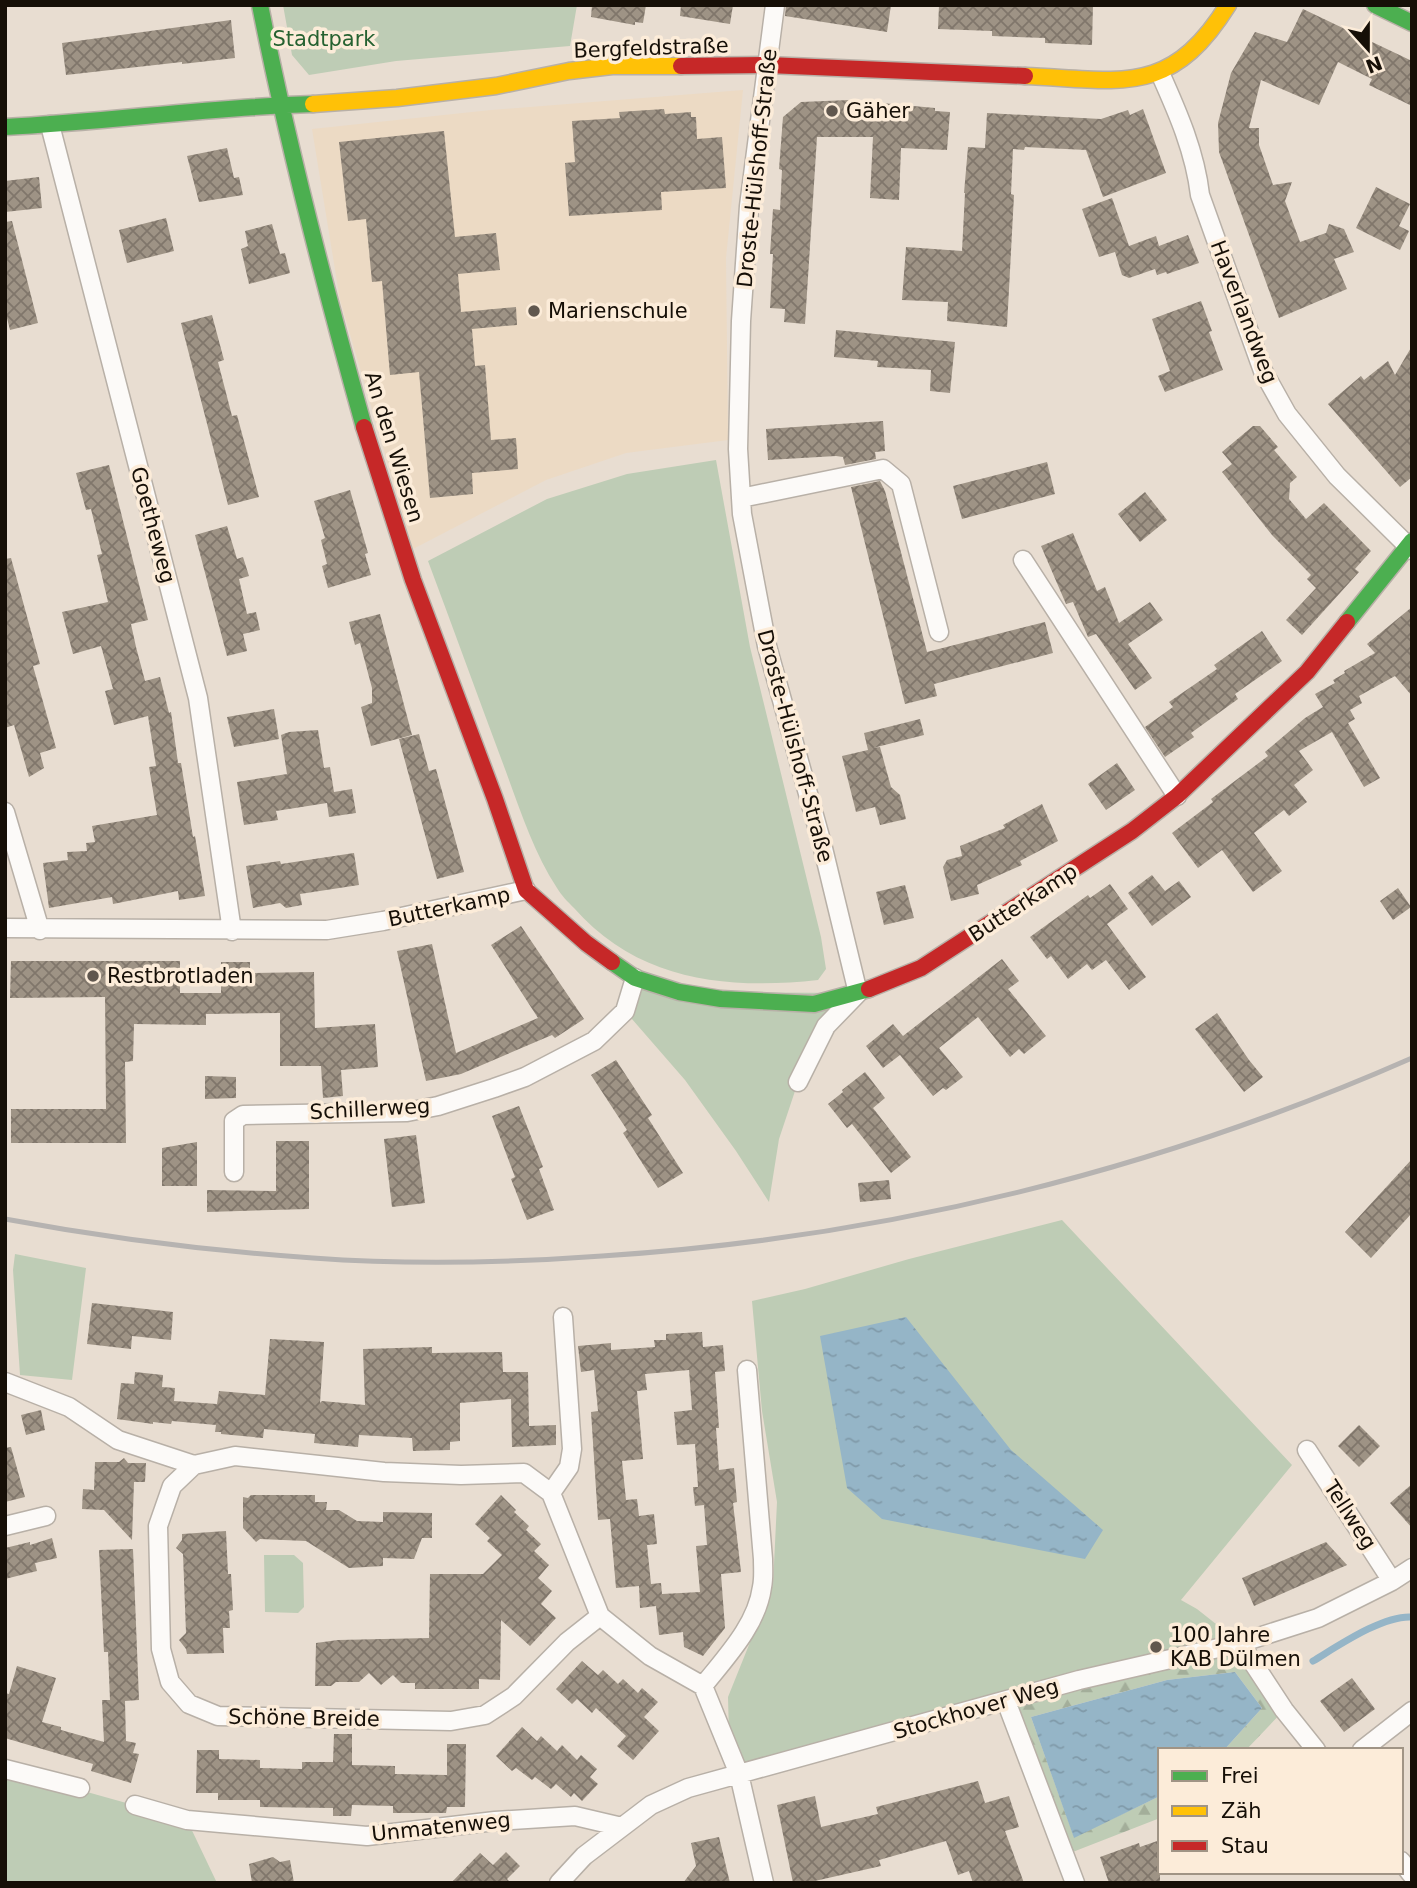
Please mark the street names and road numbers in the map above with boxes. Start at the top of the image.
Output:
street label: Bergfeldstraße [573,33,729,63]
street label: Droste-Hülshoff-Straße [733,47,781,289]
street label: Haverlandweg [1206,237,1282,387]
street label: An den Wiesen [360,369,428,525]
street label: Goetheweg [126,464,180,586]
street label: Droste-Hülshoff-Straße [752,627,838,865]
street label: Butterkamp [964,859,1082,947]
street label: Butterkamp [386,882,512,932]
street label: Schillerweg [309,1094,431,1124]
street label: Tellweg [1318,1475,1381,1554]
street label: Stockhover Weg [891,1674,1061,1744]
street label: Schöne Breide [228,1705,380,1731]
street label: Unmatenweg [370,1808,512,1846]

